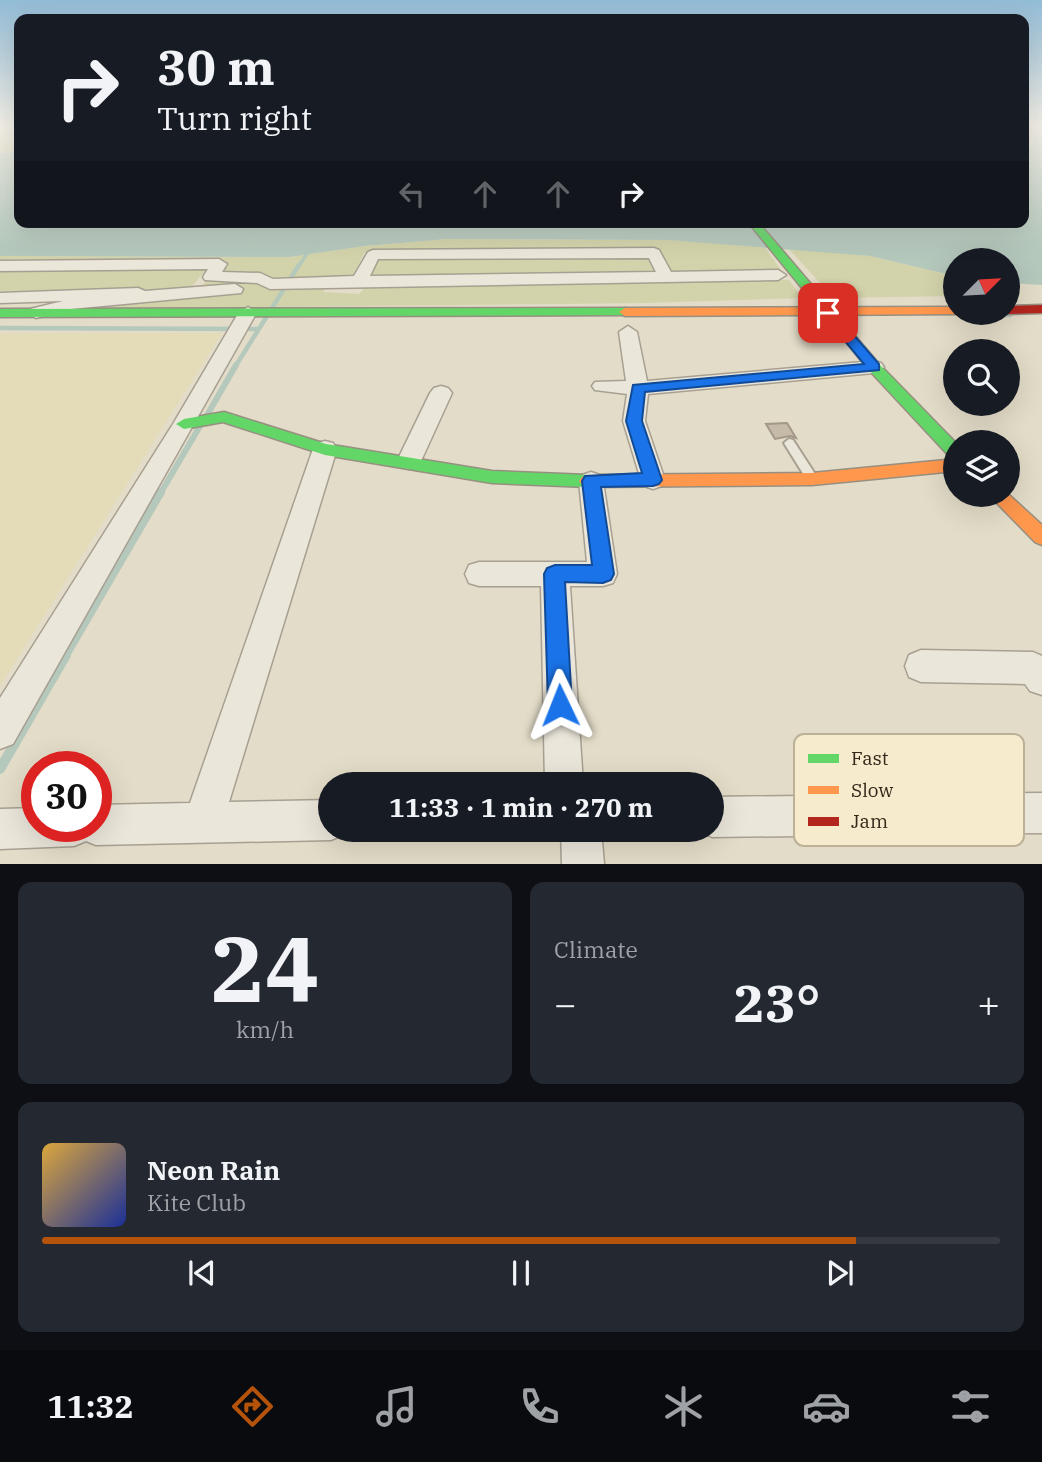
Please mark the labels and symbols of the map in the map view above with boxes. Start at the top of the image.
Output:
north arrow [943,248,1020,326]
pin [798,283,858,343]
position arrow [523,668,597,742]
legend [794,734,1024,846]
text: Fast [851,746,889,770]
speed limit sign: 30 [21,751,112,842]
text: Slow [851,778,893,802]
text: Jam [851,809,888,833]

